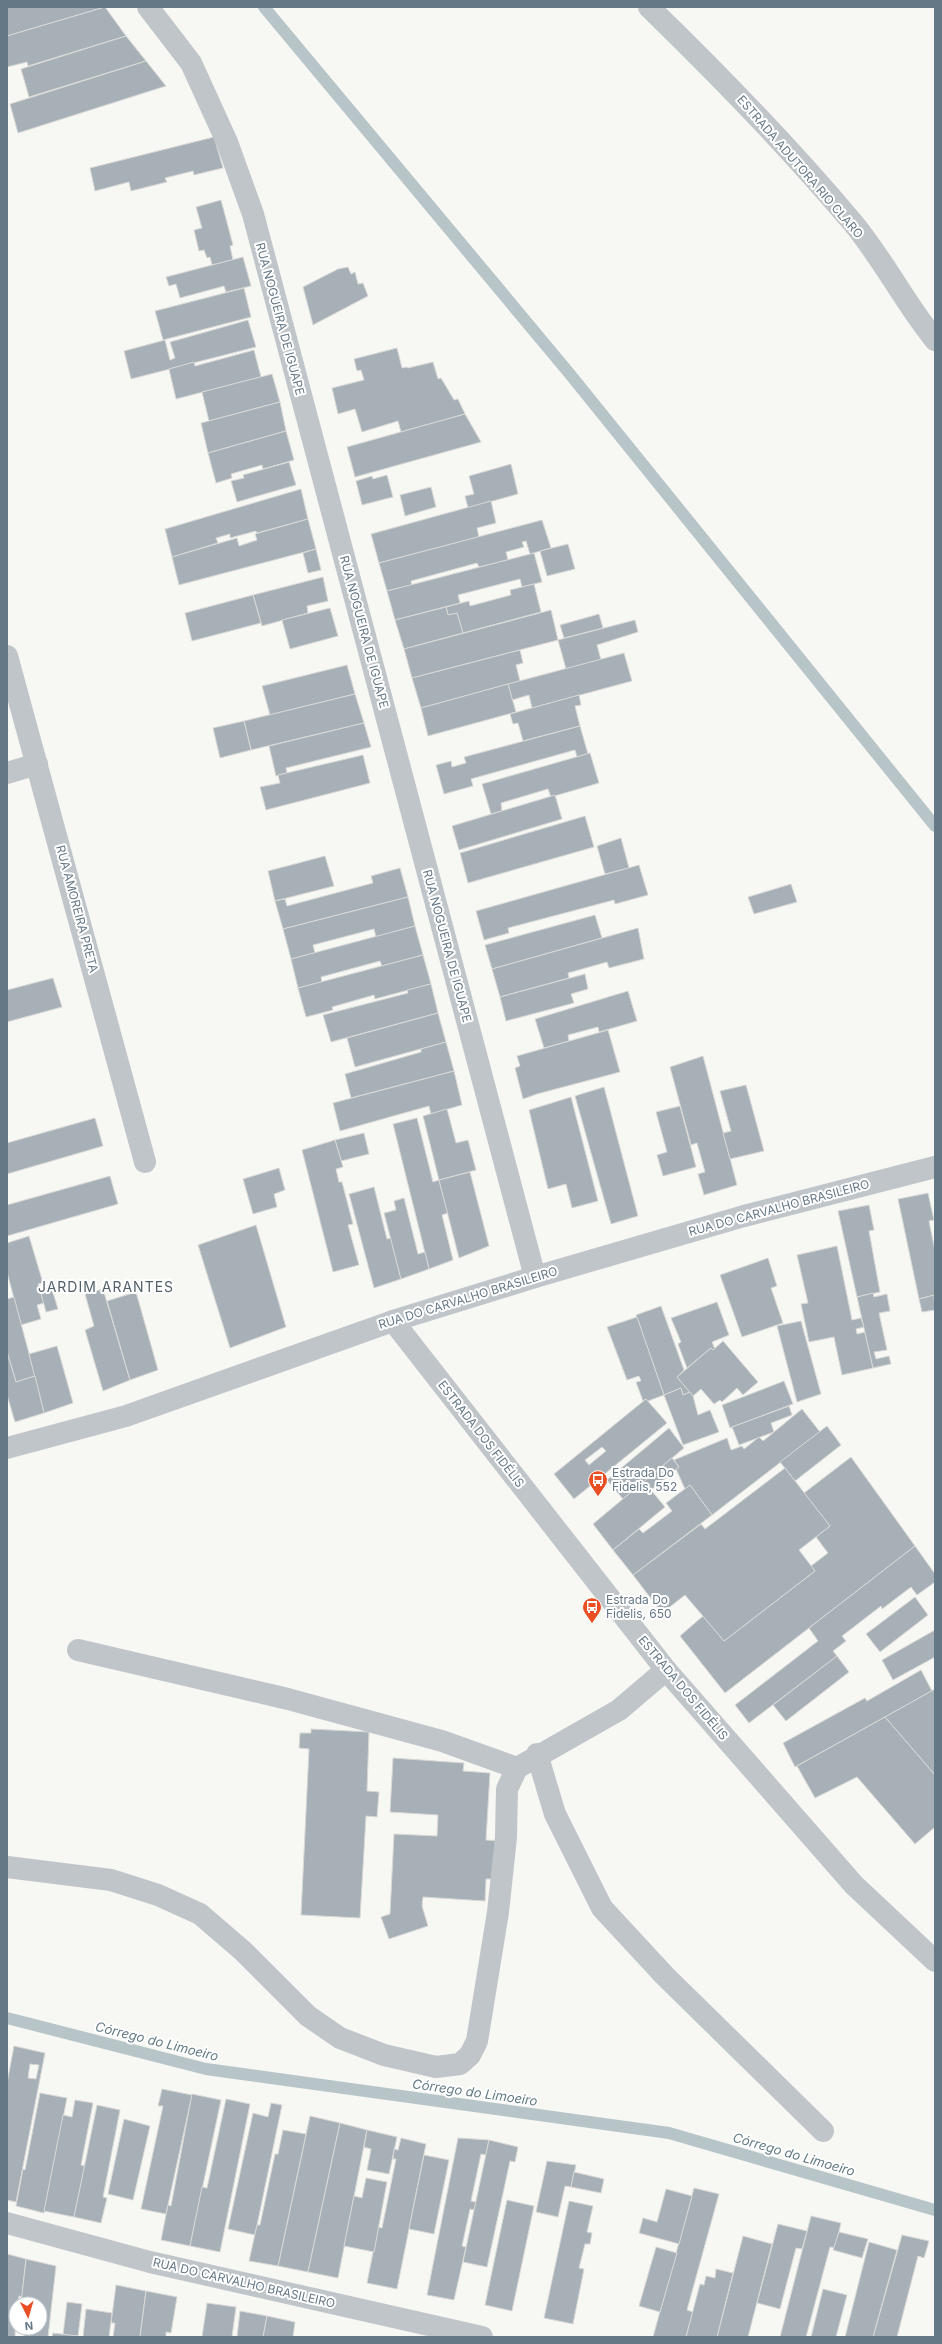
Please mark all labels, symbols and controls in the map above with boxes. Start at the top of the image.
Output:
street label: ESTRADA ADUTORA RIO CLARO [734,92,867,241]
street label: RUA NOGUEIRA DE IGUAPE [253,241,308,397]
street label: RUA NOGUEIRA DE IGUAPE [337,554,392,710]
street label: RUA AMOREIRA PRETA [53,843,102,974]
street label: RUA NOGUEIRA DE IGUAPE [420,868,475,1024]
street label: RUA DO CARVALHO BRASILEIRO [687,1176,871,1239]
street label: RUA DO CARVALHO BRASILEIRO [376,1263,559,1332]
district label: JARDIM ARANTES [38,1278,174,1295]
street label: ESTRADA DOS FIDÉLIS [435,1377,528,1490]
place label: Estrada Do Fidelis, 552 [612,1465,677,1494]
bus stop icon: Estrada Do Fidelis, 552 [587,1469,609,1497]
place label: Estrada Do Fidelis, 650 [606,1592,672,1621]
bus stop icon: Estrada Do Fidelis, 650 [581,1596,603,1624]
street label: ESTRADA DOS FIDÉLIS [635,1633,732,1743]
water label: Córrego do Limoeiro [94,2018,220,2064]
water label: Córrego do Limoeiro [411,2075,539,2109]
water label: Córrego do Limoeiro [731,2129,857,2179]
street label: RUA DO CARVALHO BRASILEIRO [152,2254,337,2311]
north arrow [8,2296,48,2336]
text: N [24,2319,34,2333]

